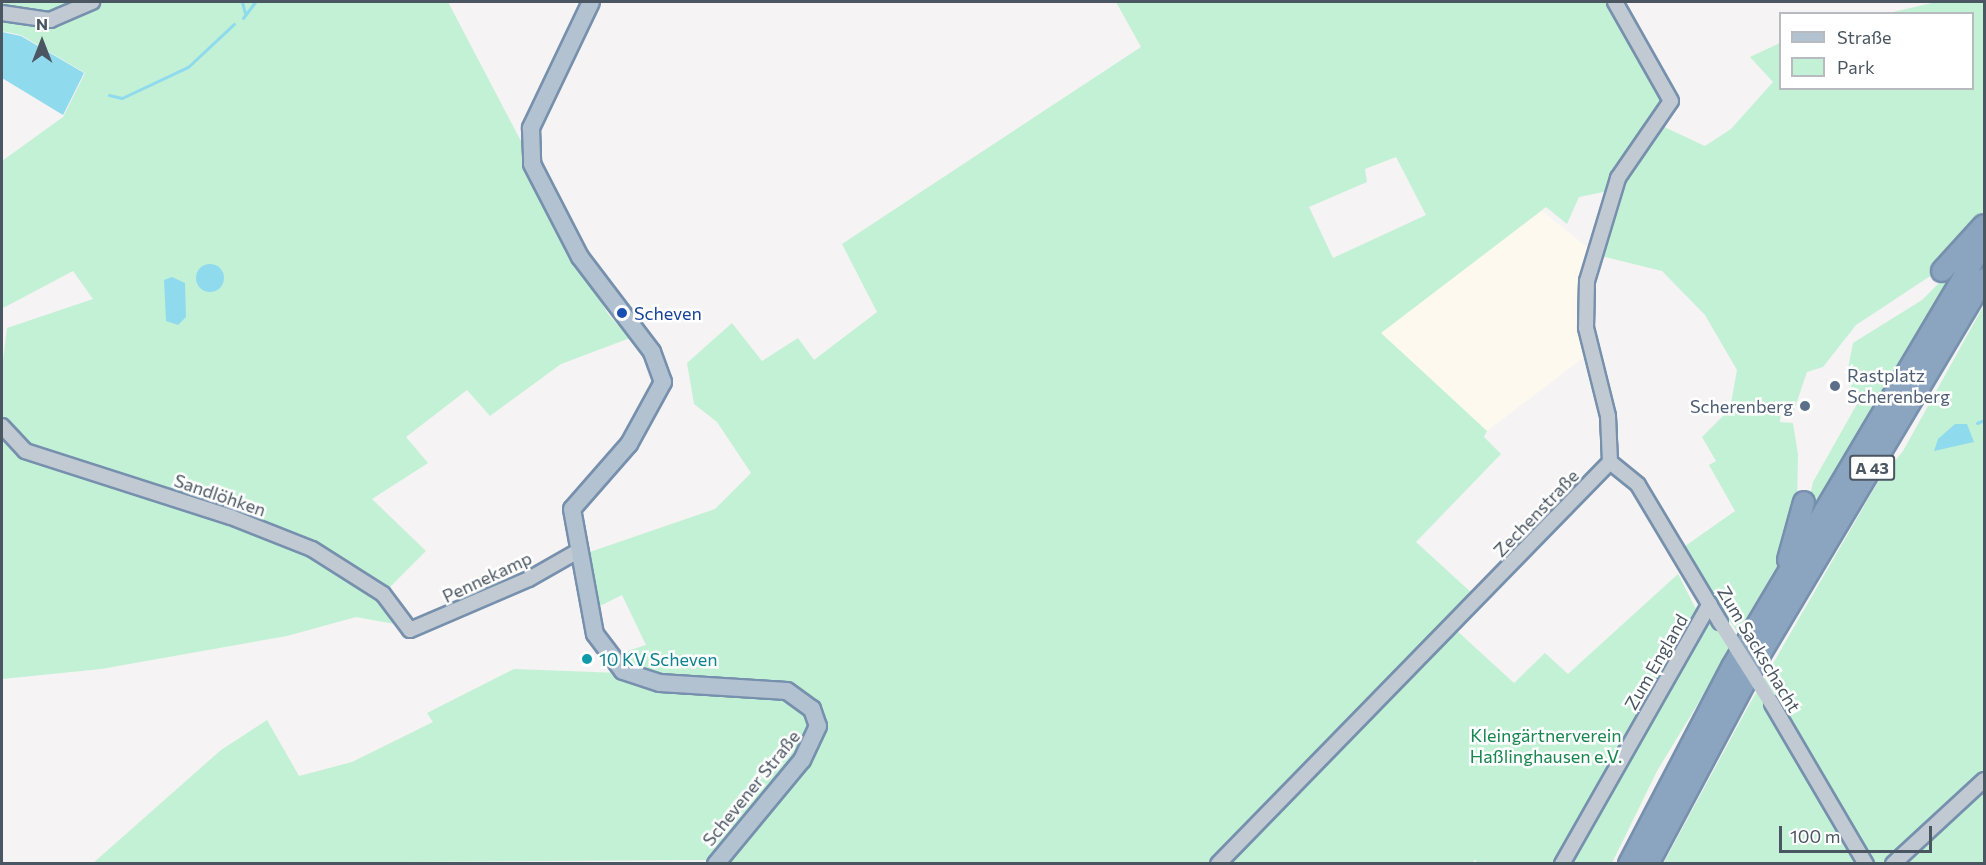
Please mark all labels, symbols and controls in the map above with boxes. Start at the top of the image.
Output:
north arrow [12,12,72,72]
legend [1779,12,1974,90]
text: N [36,14,48,33]
text: Straße [1837,26,1892,48]
text: Park [1837,56,1875,78]
place label: Scheven [634,302,702,324]
marker: Scheven [615,306,629,320]
place label: Rastplatz Scherenberg [1847,365,1950,407]
marker: Rastplatz Scherenberg [1828,379,1842,393]
place label: Scherenberg [1690,395,1793,417]
marker: Scherenberg [1798,399,1812,413]
road number: A 43 [1848,455,1896,481]
street label: Zechenstraße [1489,465,1583,561]
street label: Sandlöhken [171,469,269,521]
street label: Pennekamp [439,547,535,607]
street label: Zum Sackschacht [1713,582,1805,716]
street label: Zum England [1620,610,1692,714]
place label: 10 KV Scheven [599,648,718,670]
marker: 10 KV Scheven [580,652,594,666]
park label: Kleingärtnerverein Haßlinghausen e.V. [1470,725,1622,768]
street label: Schevener Straße [698,726,804,850]
scale bar [1782,814,1935,852]
text: 100 m [1790,825,1840,847]

